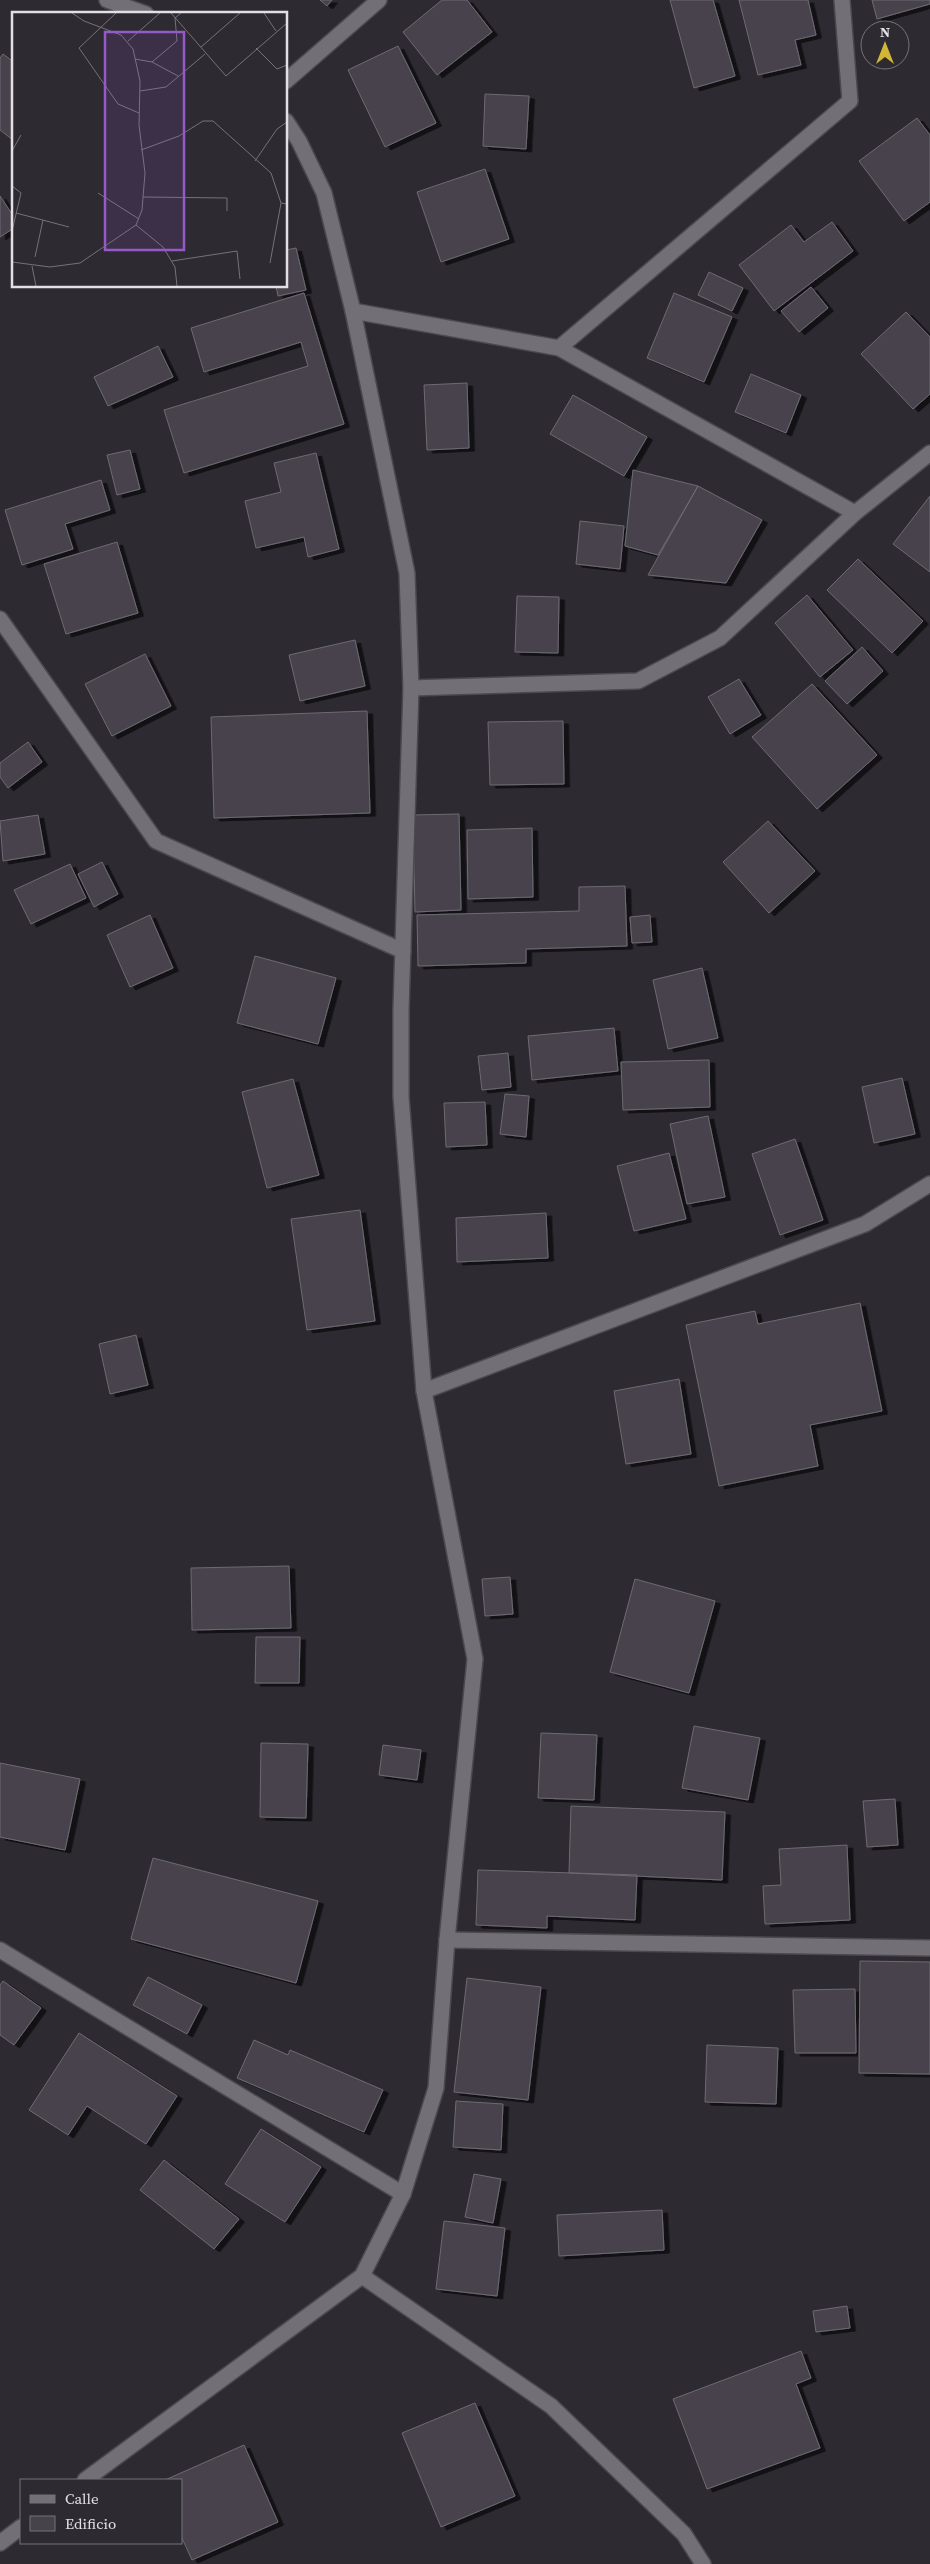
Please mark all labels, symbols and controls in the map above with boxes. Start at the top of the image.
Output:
inset map [12,12,288,288]
north arrow [860,20,910,70]
text: N [880,22,890,42]
legend [20,2479,182,2544]
text: Calle [65,2488,99,2509]
text: Edificio [65,2513,116,2534]

